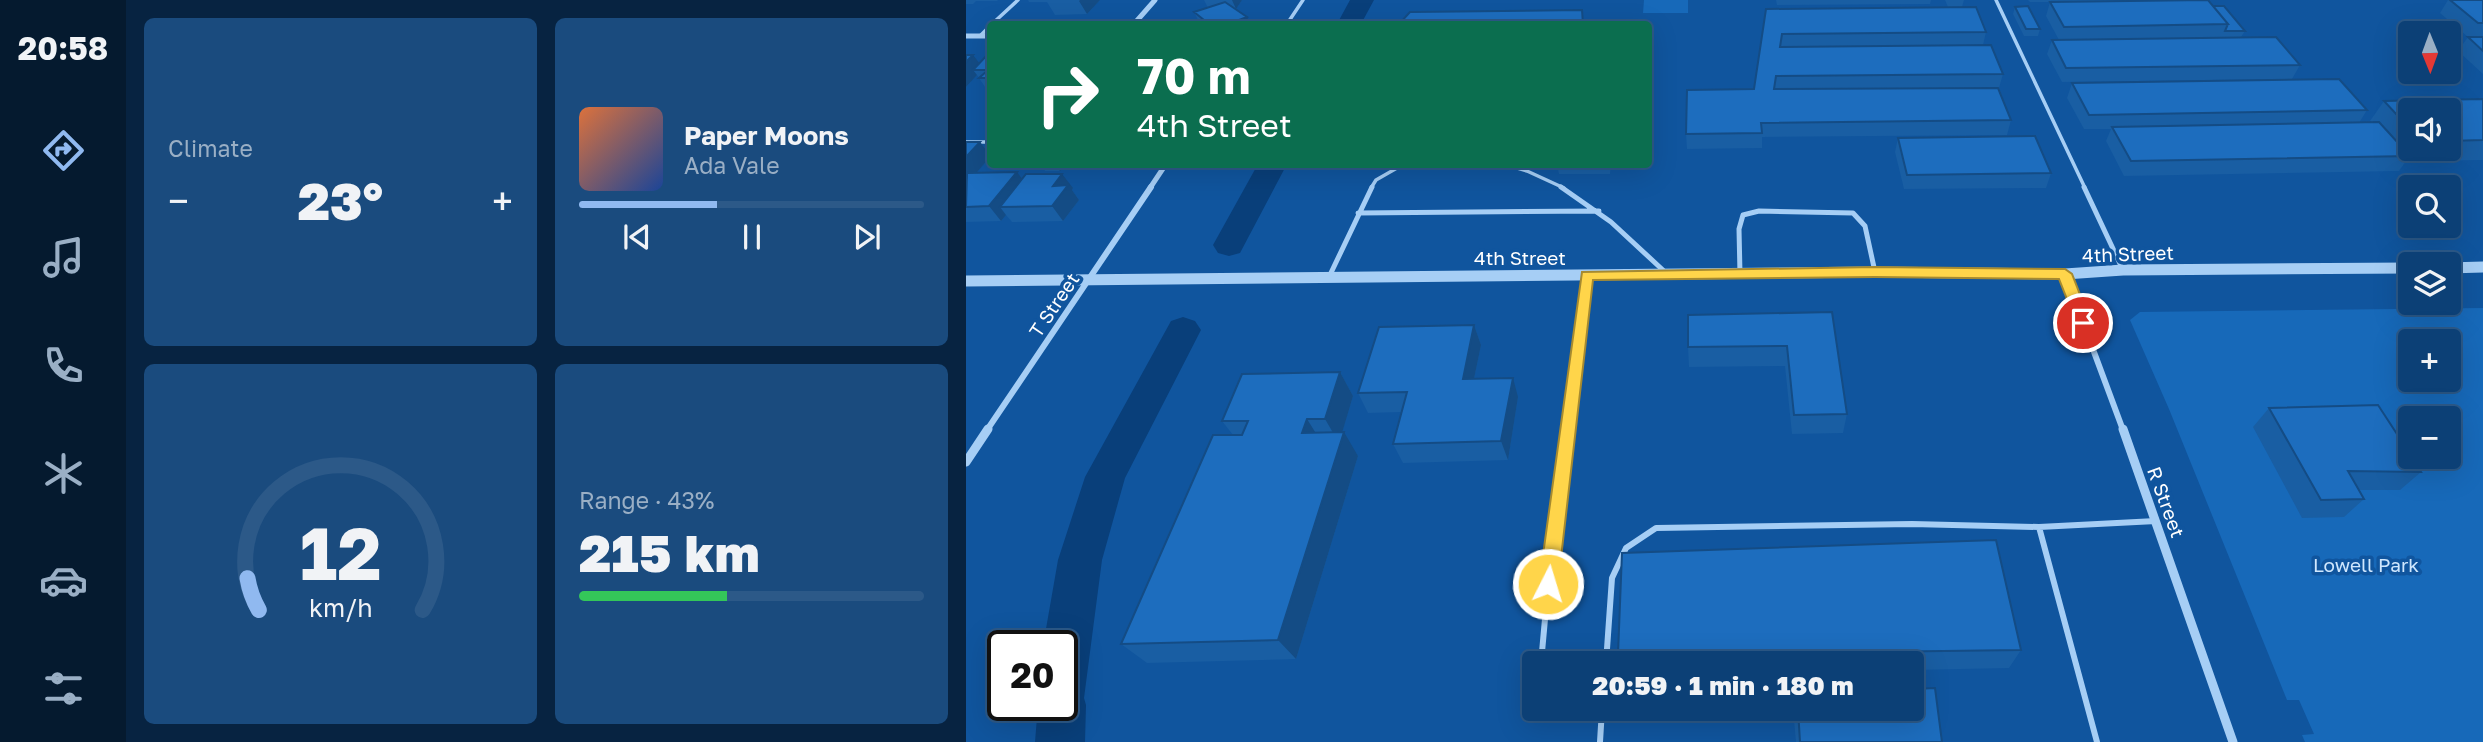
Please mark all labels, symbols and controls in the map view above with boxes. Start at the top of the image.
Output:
north arrow [2398,21,2460,84]
map controls [2398,21,2461,469]
text: 20:58 [18,29,108,67]
text: 70 m [1137,46,1251,105]
icon: right [1022,49,1113,140]
button: sound [2398,98,2461,161]
text: 4th Street [1137,106,1292,144]
text: Paper Moons [684,120,849,151]
icon: directions [39,126,88,175]
text: Climate [168,134,253,162]
text: Ada Vale [684,151,780,179]
text: 23° [298,169,383,231]
button: search [2398,175,2461,238]
text: − [168,178,189,223]
text: + [492,178,513,223]
icon: previous [618,218,656,256]
icon: pause [733,218,771,256]
icon: next [848,218,886,256]
icon: music [39,233,88,282]
street label: 4th Street [2082,240,2174,267]
street label: 4th Street [1474,246,1566,269]
button: layers [2398,252,2461,315]
street label: T Street [1024,268,1083,341]
pin [2053,293,2113,353]
icon: arrive [2064,304,2102,342]
button: + [2398,329,2461,392]
icon: phone [39,341,88,390]
button: − [2398,406,2461,469]
icon: climate [39,449,88,498]
street label: R Street [2143,463,2190,540]
text: Range · 43% [579,486,714,514]
text: 12 [300,509,381,596]
text: 215 km [579,521,760,583]
position arrow [1511,547,1585,621]
park label: Lowell Park [2313,553,2419,576]
icon: car [39,556,88,605]
text: km/h [309,592,372,623]
speed limit sign: 20 [987,630,1078,721]
icon: filters [39,664,88,713]
text: 20:59 · 1 min · 180 m [1592,670,1854,701]

